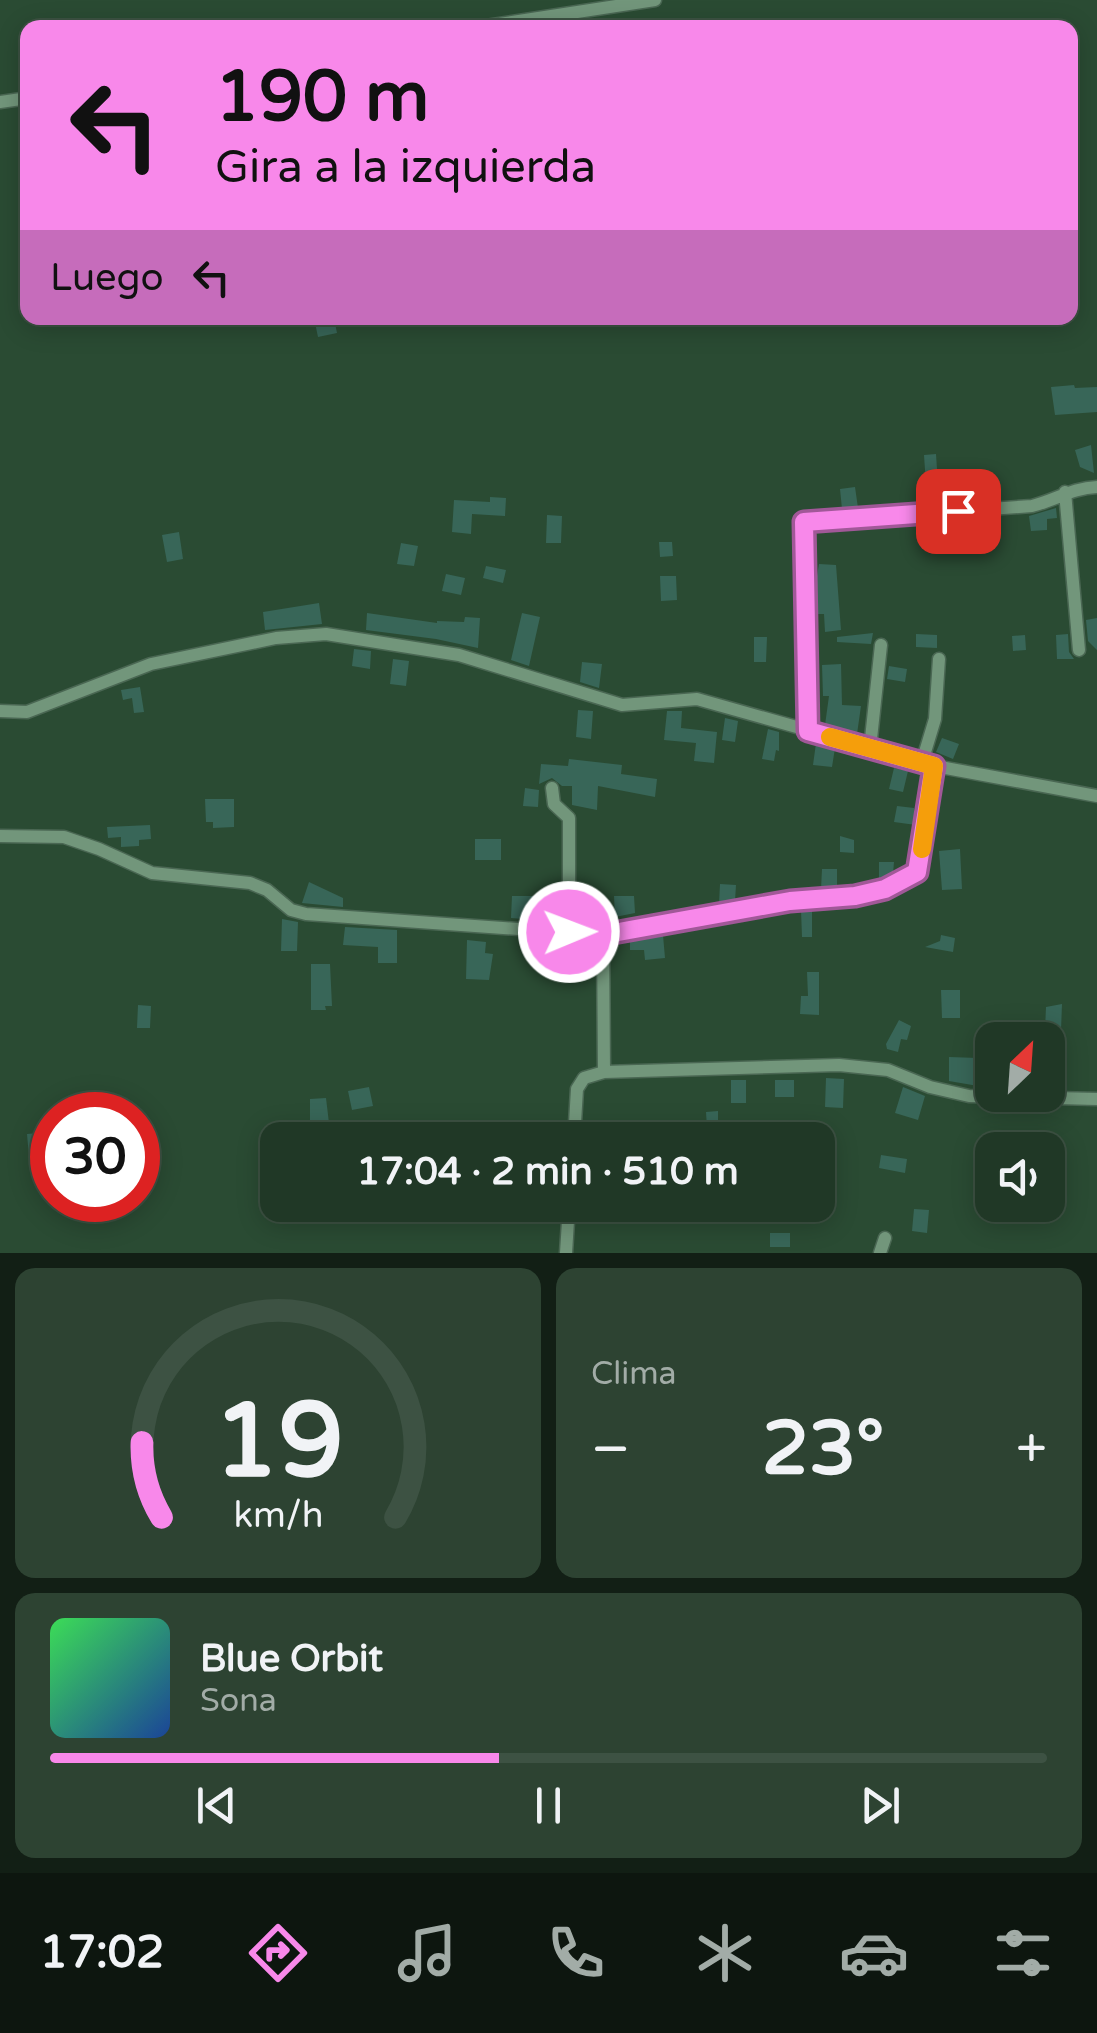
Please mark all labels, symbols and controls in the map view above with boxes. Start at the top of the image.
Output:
text: 190 m [215,56,429,140]
icon: left [50,60,180,190]
text: Gira a la izquierda [215,141,596,195]
icon: left [184,250,239,305]
text: Luego [50,255,164,301]
pin [916,469,1001,554]
icon: arrive [931,484,986,539]
position arrow [517,880,621,984]
north arrow [975,1022,1065,1112]
map controls [975,1022,1065,1222]
speed limit sign: 30 [30,1092,160,1222]
button: sound [975,1132,1065,1222]
text: 17:04 · 2 min · 510 m [356,1149,739,1195]
text: Clima [591,1355,677,1393]
text: 19 [213,1380,343,1505]
text: 23° [762,1404,884,1494]
text: − [591,1417,630,1483]
text: + [1016,1417,1047,1483]
text: km/h [233,1494,323,1537]
text: Blue Orbit [200,1636,383,1682]
text: Sona [200,1682,277,1720]
icon: previous [189,1778,244,1833]
icon: pause [521,1778,576,1833]
icon: next [853,1778,908,1833]
icon: directions [243,1918,313,1988]
icon: music [392,1918,462,1988]
icon: phone [541,1918,611,1988]
icon: climate [690,1918,760,1988]
icon: car [839,1918,909,1988]
icon: filters [988,1918,1058,1988]
text: 17:02 [39,1926,164,1980]

